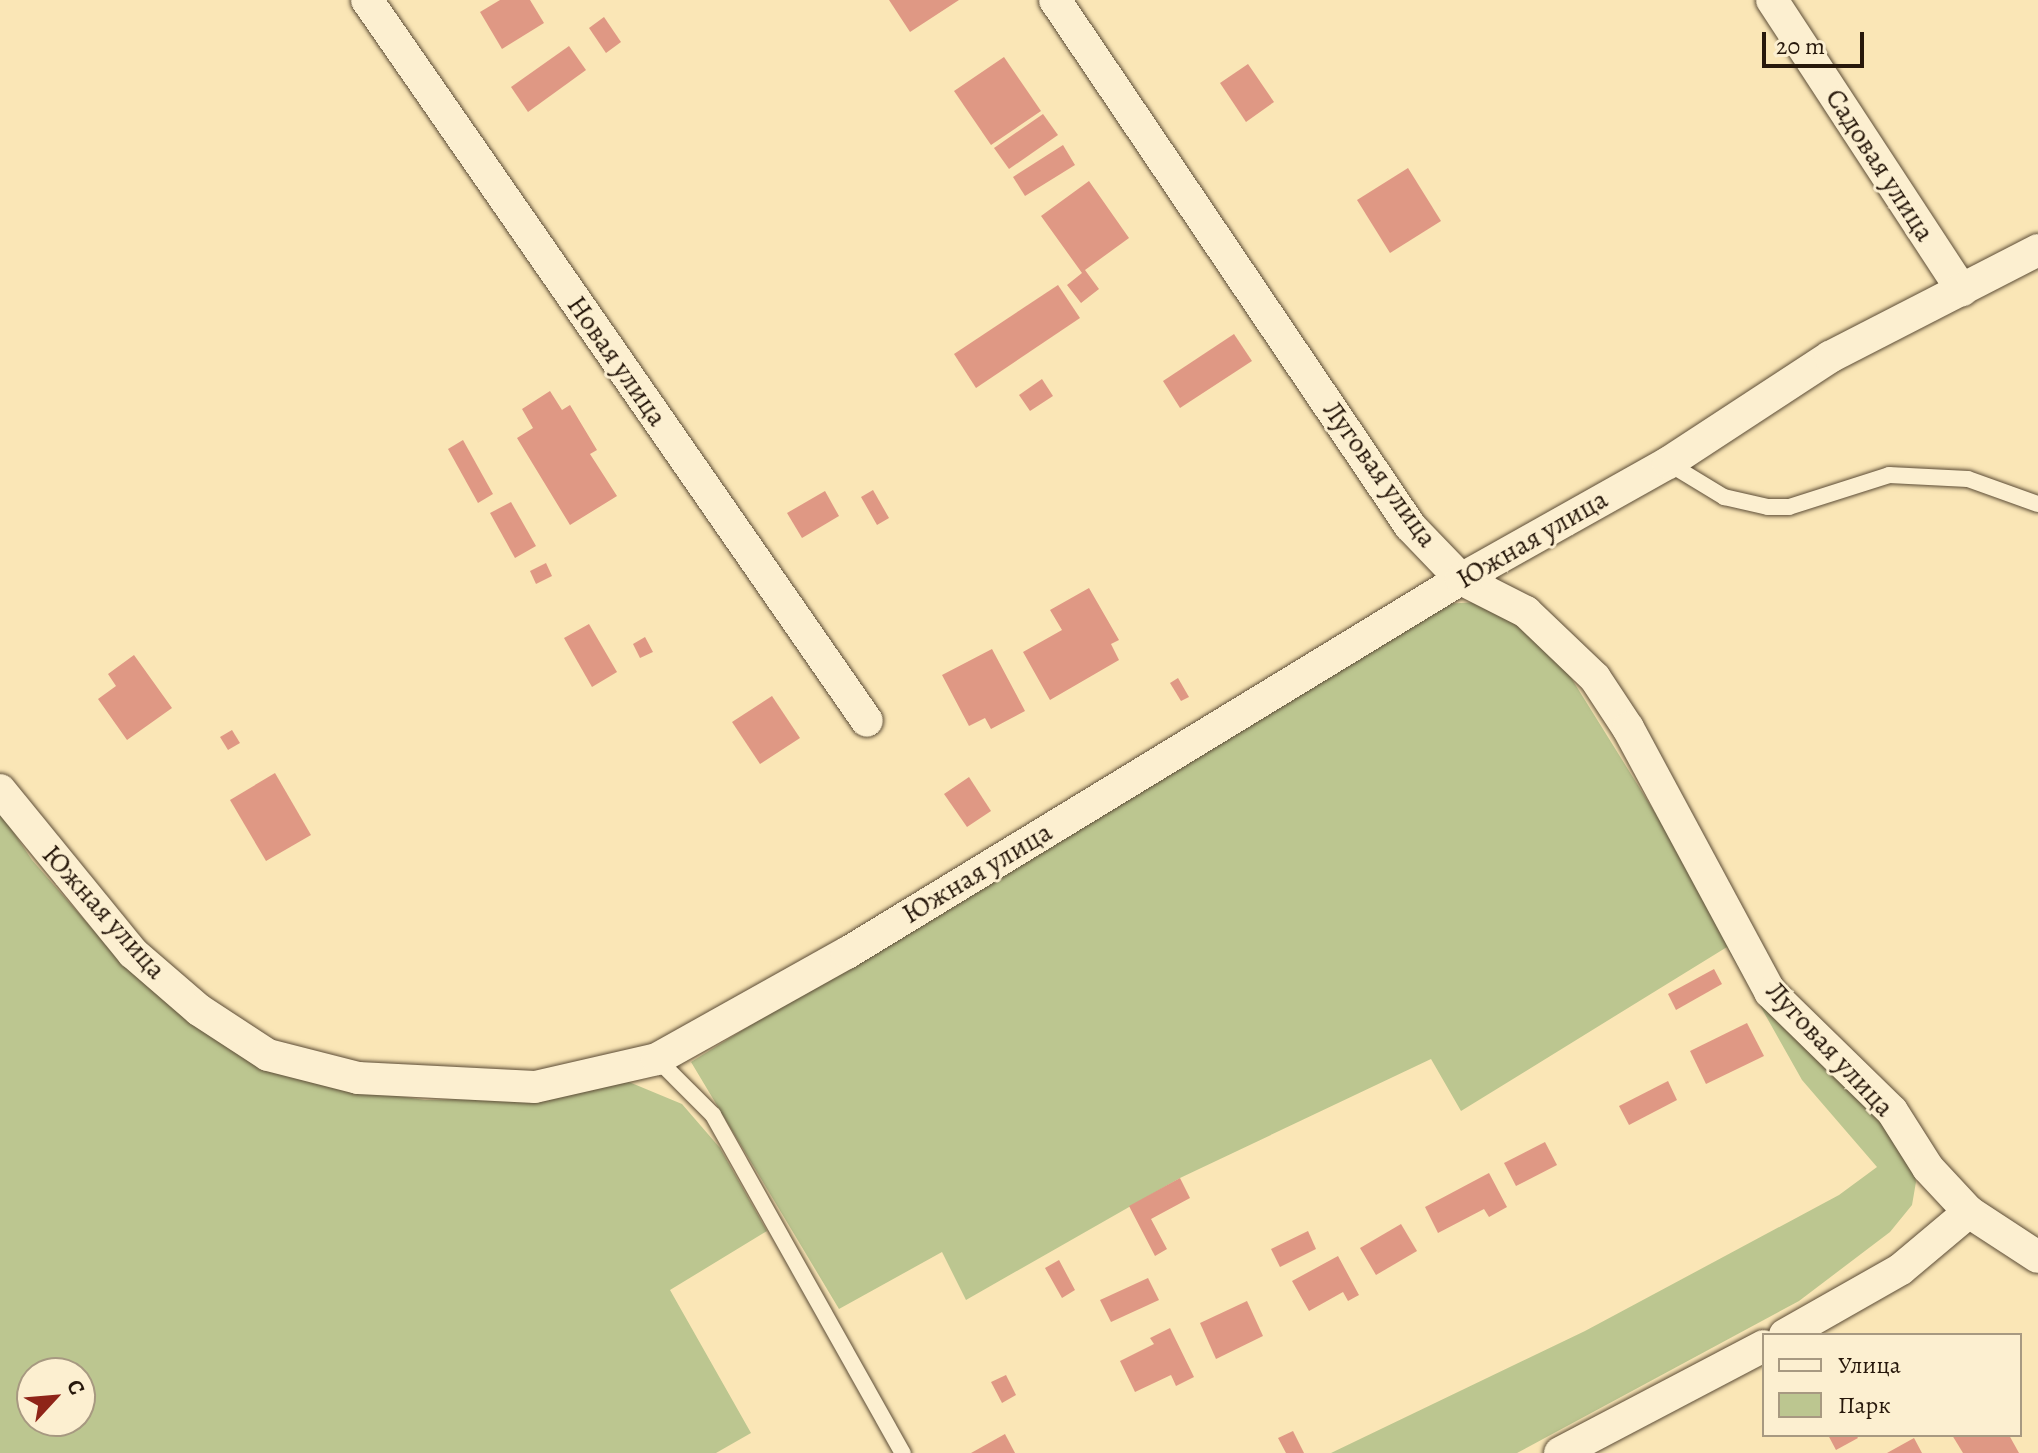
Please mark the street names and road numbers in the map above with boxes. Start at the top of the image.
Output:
street label: Садовая улица [1818,82,1942,248]
street label: Новая улица [560,289,674,433]
street label: Луговая улица [1316,394,1444,554]
street label: Южная улица [1451,482,1613,596]
street label: Южная улица [896,815,1058,931]
street label: Южная улица [35,838,173,986]
street label: Луговая улица [1759,974,1901,1124]

